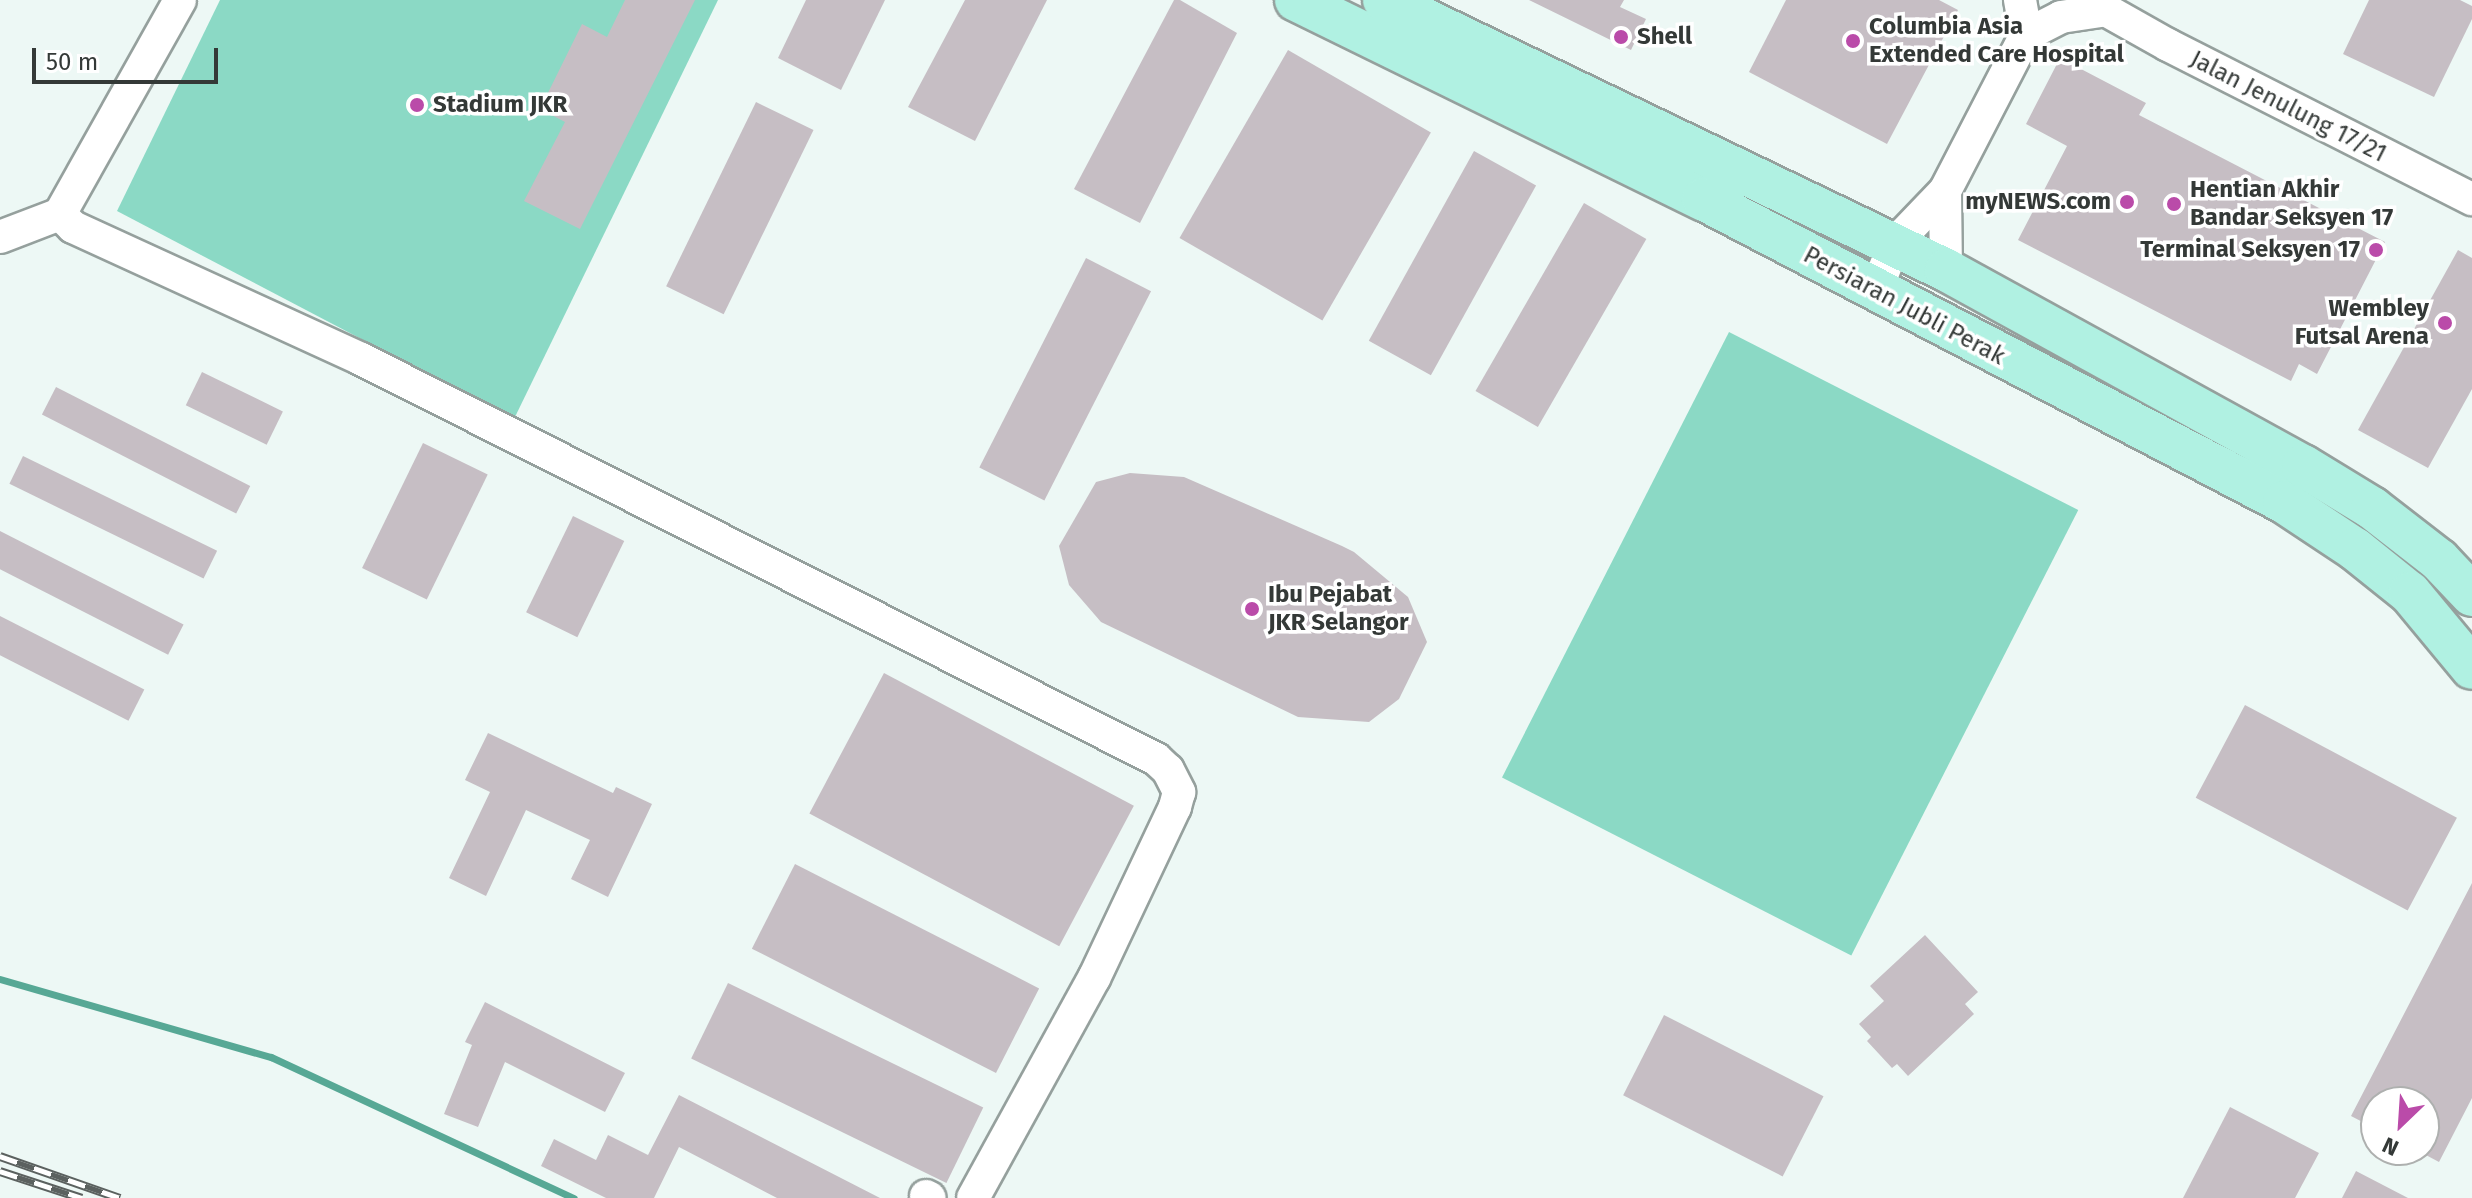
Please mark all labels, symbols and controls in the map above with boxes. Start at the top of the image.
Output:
place label: Columbia Asia Extended Care Hospital [1869,13,2124,69]
place label: Shell [1637,23,1692,51]
marker: Shell [1612,28,1630,46]
scale bar [36,32,222,82]
marker: Columbia Asia Extended Care Hospital [1844,32,1862,50]
street label: Jalan Jenulung 17/21 [2185,45,2391,169]
text: 50 m [46,48,98,76]
place label: Stadium JKR [433,91,567,119]
marker: Stadium JKR [408,96,426,114]
place label: Hentian Akhir Bandar Seksyen 17 [2190,176,2393,232]
place label: myNEWS.com [1965,188,2111,216]
marker: myNEWS.com [2118,193,2136,211]
marker: Hentian Akhir Bandar Seksyen 17 [2165,195,2183,213]
place label: Terminal Seksyen 17 [2140,236,2360,264]
street label: Persiaran Jubli Perak [1798,241,2010,371]
marker: Terminal Seksyen 17 [2367,241,2385,259]
place label: Wembley Futsal Arena [2295,295,2429,351]
marker: Wembley Futsal Arena [2436,314,2454,332]
place label: Ibu Pejabat JKR Selangor [1268,581,1409,637]
marker: Ibu Pejabat JKR Selangor [1243,600,1261,618]
north arrow [2360,1086,2440,1166]
text: N [2378,1131,2403,1162]

